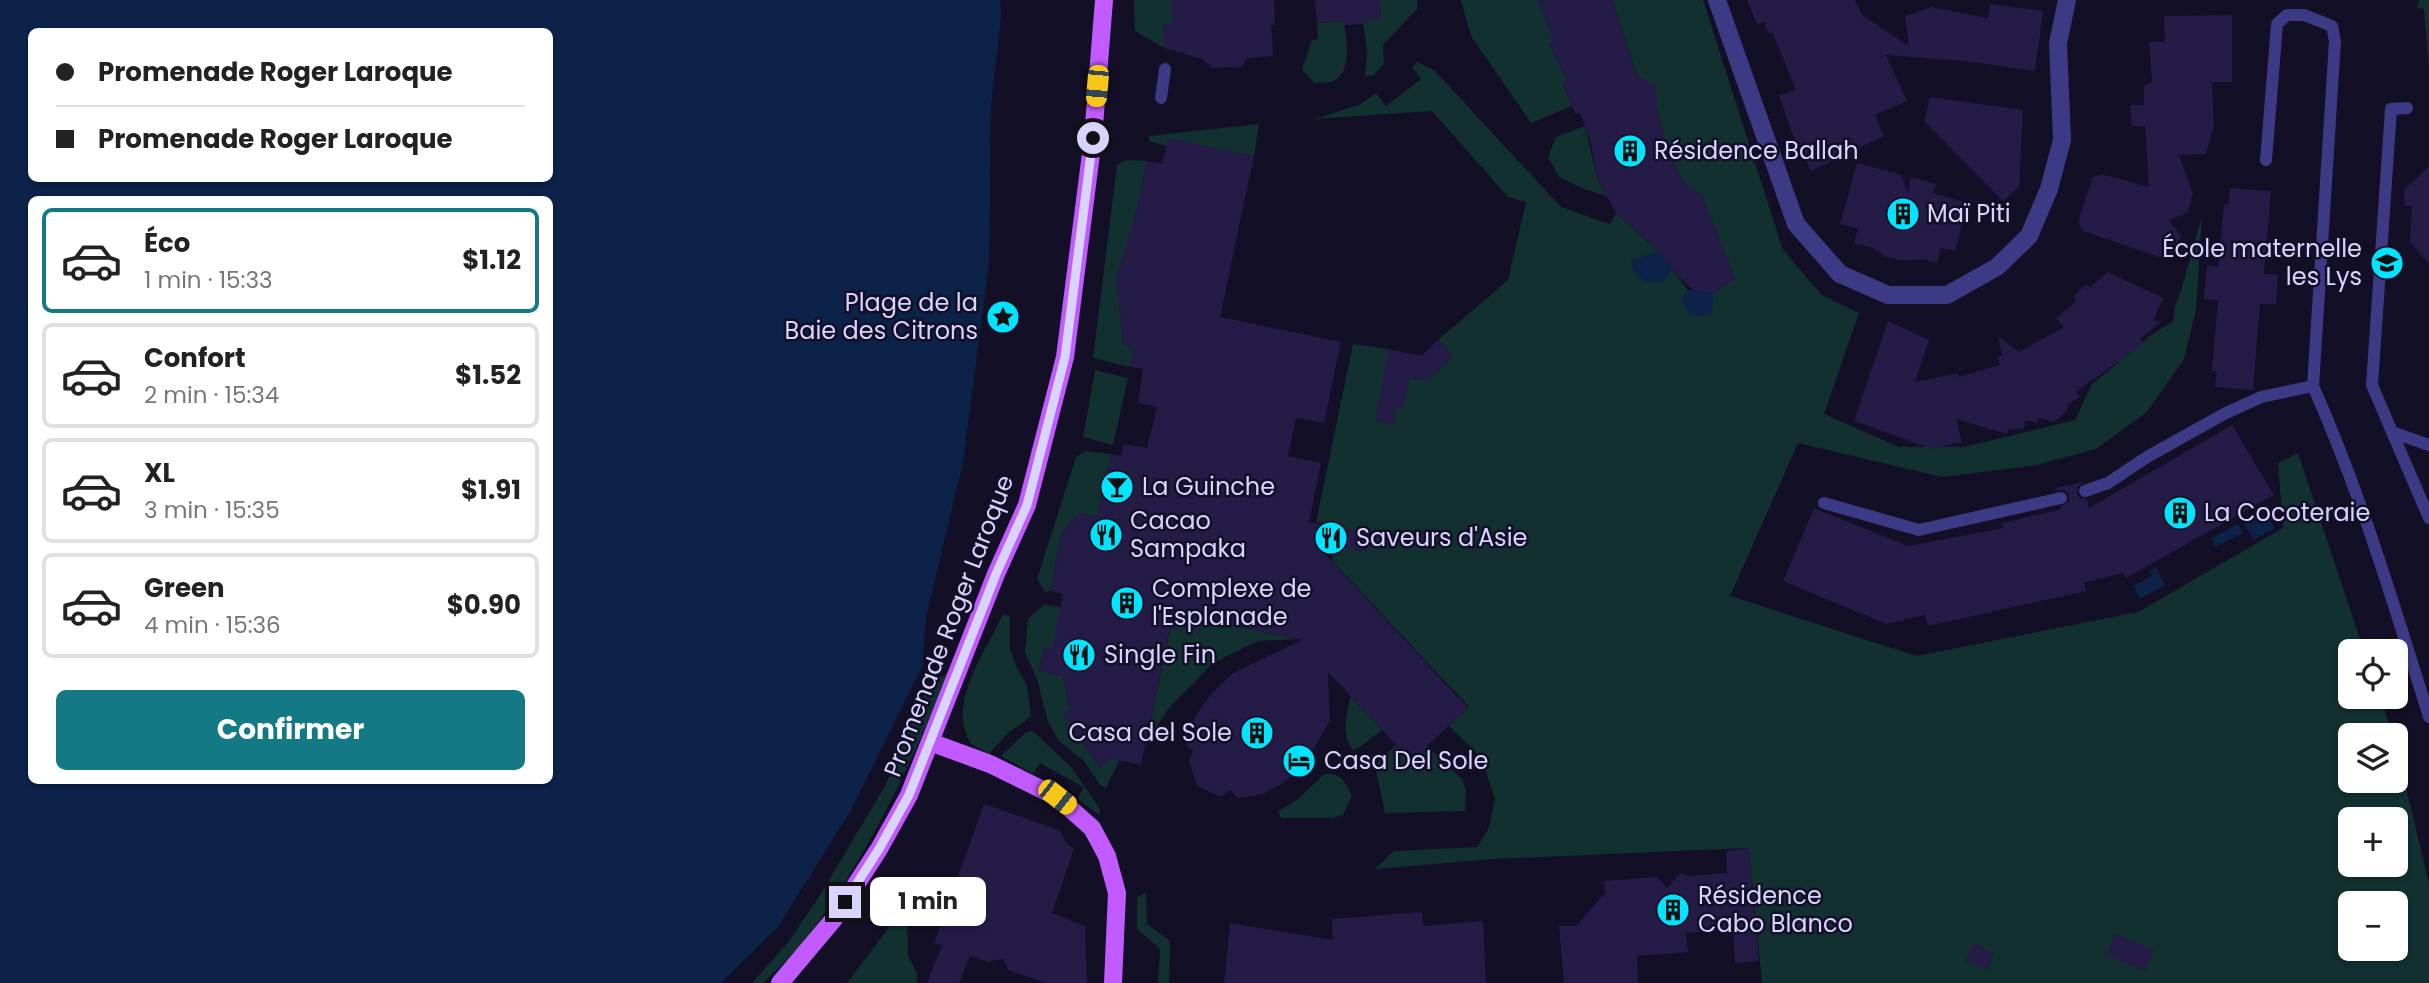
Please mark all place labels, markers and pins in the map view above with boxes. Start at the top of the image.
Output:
building icon: Résidence Ballah [1611,132,1649,170]
place label: Résidence Ballah [1654,134,1859,167]
building icon: Maï Piti [1884,195,1922,233]
place label: Maï Piti [1927,197,2011,230]
place label: École maternelle les Lys [2162,232,2362,293]
school or university icon: École maternelle les Lys [2368,244,2406,282]
place label: Plage de la Baie des Citrons [784,286,978,347]
place icon: Plage de la Baie des Citrons [984,298,1022,336]
bar icon: La Guinche [1098,468,1136,506]
place label: La Guinche [1142,470,1275,503]
building icon: La Cocoteraie [2161,494,2199,532]
place label: La Cocoteraie [2204,496,2370,529]
place label: Cacao Sampaka [1130,504,1246,565]
restaurant icon: Cacao Sampaka [1087,516,1125,554]
restaurant icon: Saveurs d'Asie [1312,519,1350,557]
place label: Saveurs d'Asie [1356,521,1527,554]
place label: Complexe de l'Esplanade [1152,572,1312,633]
building icon: Complexe de l'Esplanade [1108,584,1146,622]
restaurant icon: Single Fin [1060,636,1098,674]
place label: Single Fin [1104,638,1216,671]
building icon: Casa del Sole [1238,714,1276,752]
place label: Casa del Sole [1068,716,1232,749]
hotel icon: Casa Del Sole [1280,742,1318,780]
place label: Casa Del Sole [1324,744,1488,777]
place label: Résidence Cabo Blanco [1698,879,1853,940]
building icon: Résidence Cabo Blanco [1654,891,1692,929]

